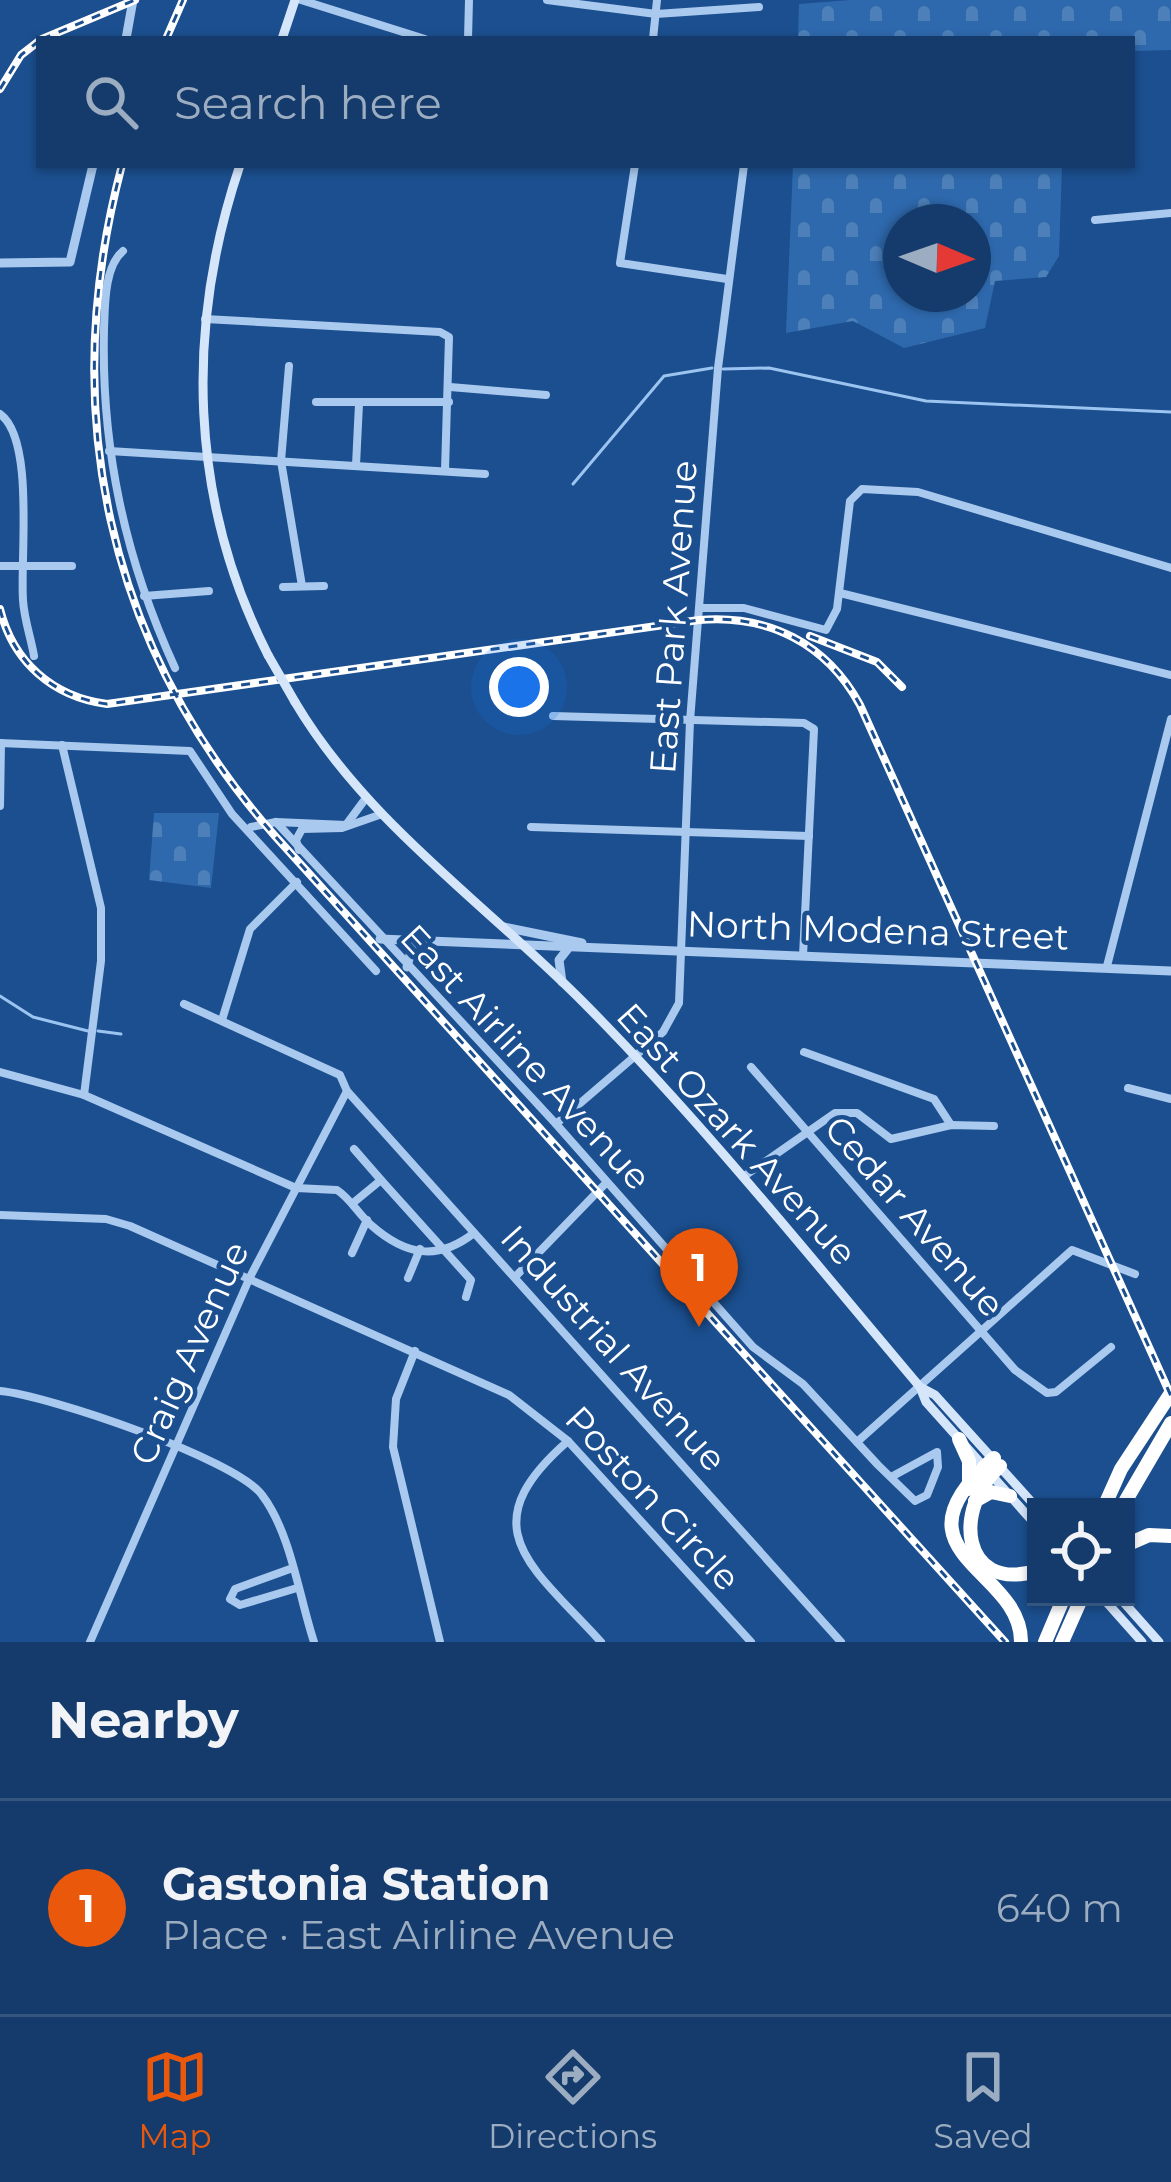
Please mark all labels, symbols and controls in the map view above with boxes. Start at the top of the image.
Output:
search box [36,36,1135,168]
icon: search [78,69,144,135]
text: Search here [174,75,442,130]
north arrow [883,204,991,312]
street label: East Park Avenue [640,459,706,775]
your location [489,657,549,717]
street label: North Modena Street [686,901,1070,959]
street label: East Airline Avenue [392,915,660,1199]
street label: East Ozark Avenue [608,994,866,1274]
street label: Cedar Avenue [816,1107,1014,1325]
street label: Industrial Avenue [492,1216,736,1480]
pin: 1 [660,1228,738,1327]
street label: Craig Avenue [120,1235,258,1471]
street label: Poston Circle [556,1397,750,1599]
map controls [1027,1498,1135,1606]
button: locate [1027,1498,1135,1606]
text: Nearby [48,1689,239,1751]
text: Gastonia Station [162,1856,551,1911]
text: 1 [79,1884,95,1932]
text: 640 m [996,1884,1123,1932]
text: Place · East Airline Avenue [162,1911,675,1959]
tab: Map [138,2044,212,2156]
tab: Directions [488,2044,657,2156]
tab: Saved [934,2044,1033,2156]

